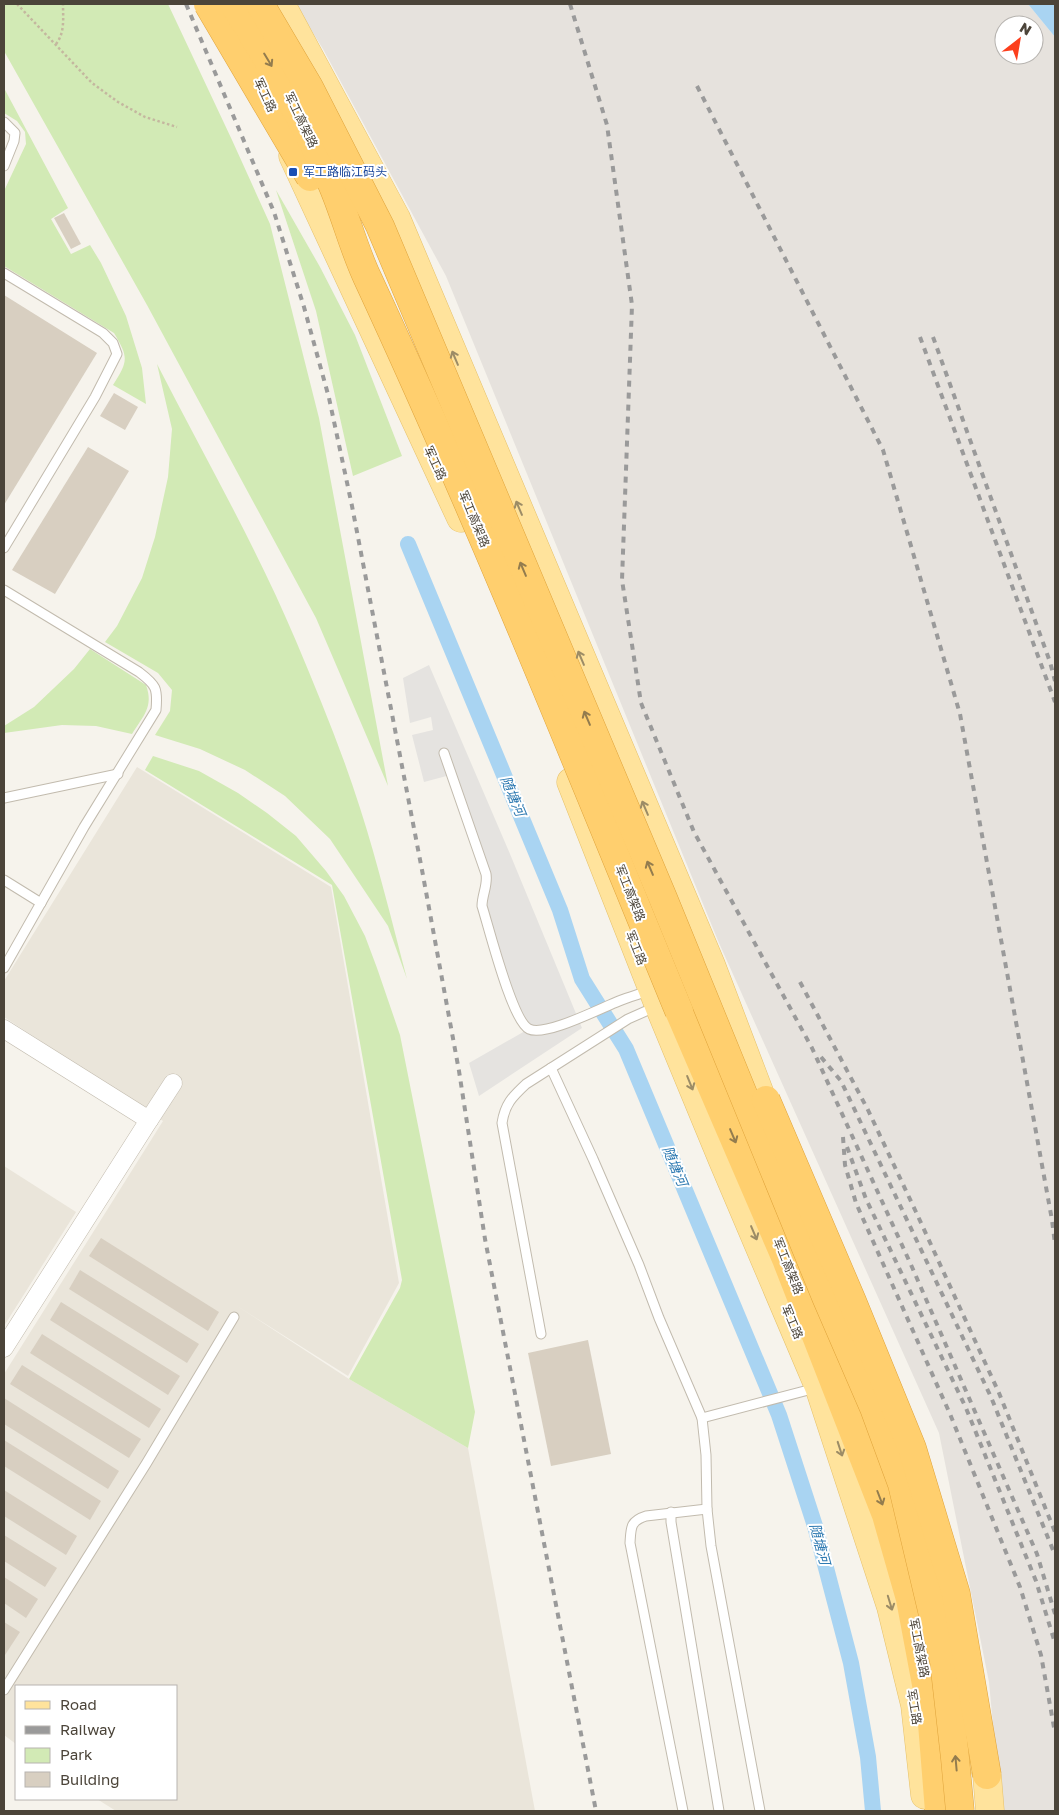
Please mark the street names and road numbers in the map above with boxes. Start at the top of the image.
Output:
street label: 军工路 [251,75,280,114]
street label: 军工高架路 [282,90,321,150]
street label: 军工路 [421,443,450,482]
street label: 军工高架路 [456,488,493,549]
street label: 军工高架路 [612,862,649,923]
street label: 军工路 [623,928,650,967]
street label: 军工高架路 [770,1235,807,1296]
street label: 军工路 [779,1302,806,1341]
street label: 军工高架路 [906,1617,933,1679]
street label: 军工路 [904,1688,925,1726]

